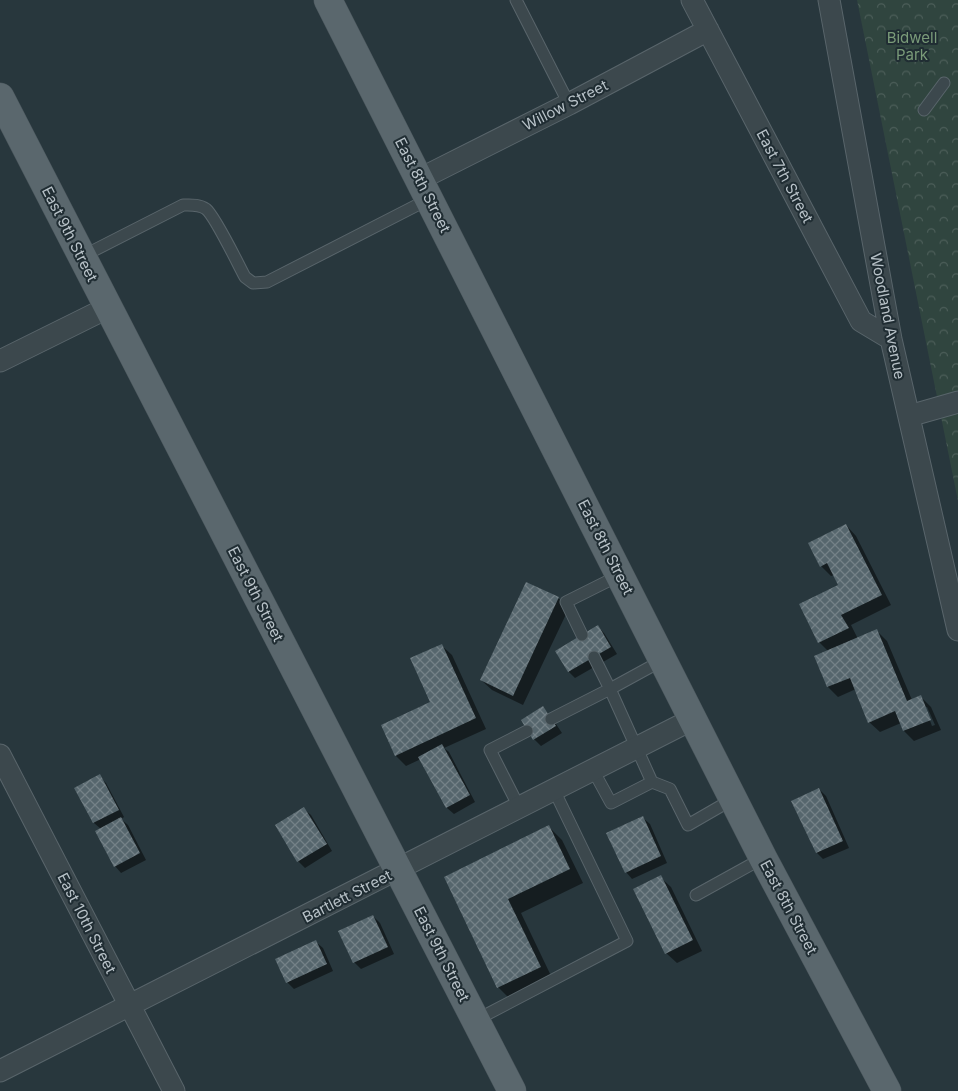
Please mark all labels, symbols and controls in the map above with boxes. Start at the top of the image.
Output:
park label: Bidwell Park [887,28,937,64]
street label: Willow Street [519,75,611,135]
street label: East 7th Street [752,126,818,226]
street label: East 8th Street [391,134,455,236]
street label: East 9th Street [38,183,102,285]
street label: Woodland Avenue [866,251,910,381]
street label: East 8th Street [574,496,638,598]
street label: East 9th Street [224,543,288,645]
street label: East 8th Street [756,857,822,957]
street label: Bartlett Street [299,865,395,927]
street label: East 10th Street [53,869,121,977]
street label: East 9th Street [410,903,474,1005]

